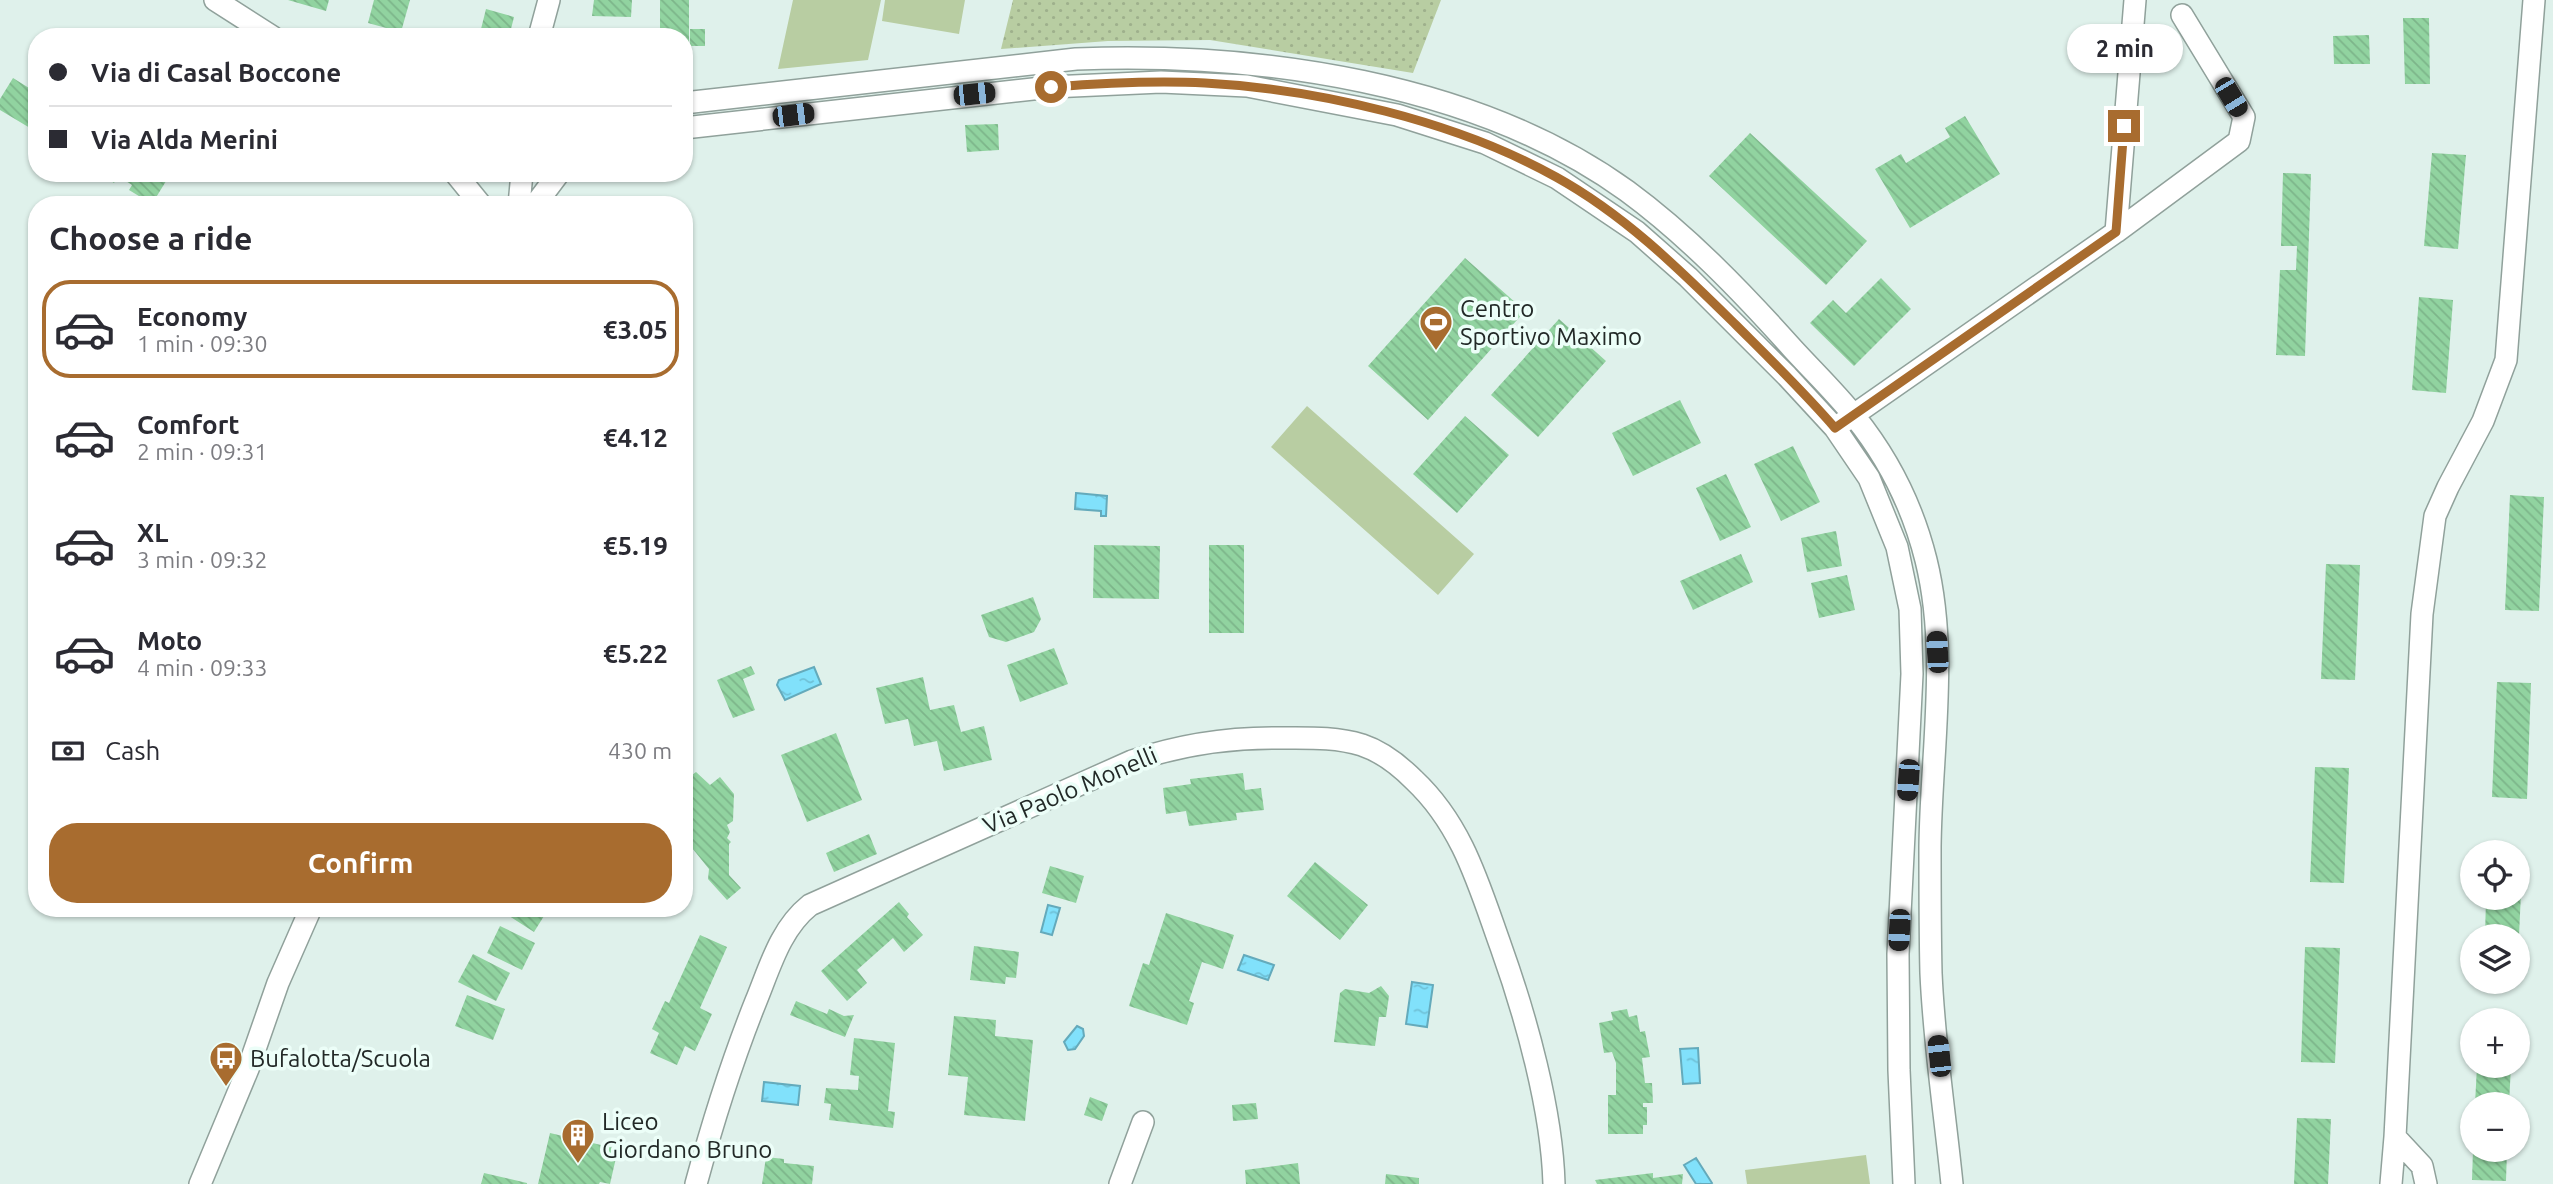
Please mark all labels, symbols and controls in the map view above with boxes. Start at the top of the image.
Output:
callout: 2 min [2066,24,2182,74]
text: 2 min [2096,36,2154,61]
text: Via di Casal Boccone [91,58,341,87]
route start [1035,71,1067,103]
car [2212,74,2251,120]
car [953,81,996,107]
car [771,102,816,128]
route end [2108,110,2140,142]
text: Via Alda Merini [91,125,278,154]
text: Choose a ride [49,220,252,256]
place label: Centro Sportivo Maximo [1460,295,1642,350]
icon: car [53,298,116,361]
text: Economy [137,302,247,331]
sports icon: Centro Sportivo Maximo [1417,303,1455,352]
text: €3.05 [603,315,668,344]
text: 1 min · 09:30 [137,331,268,356]
icon: car [53,406,116,469]
text: Comfort [137,410,240,439]
text: €4.12 [603,423,668,452]
text: 2 min · 09:31 [137,439,268,464]
icon: car [53,514,116,577]
text: XL [137,518,168,547]
text: €5.19 [603,531,668,560]
text: 3 min · 09:32 [137,547,268,572]
icon: car [53,622,116,685]
text: Moto [137,626,202,655]
car [1926,630,1949,674]
text: €5.22 [603,639,668,668]
text: 4 min · 09:33 [137,655,268,680]
icon: cash [49,732,87,770]
text: Cash [105,736,160,765]
text: 430 m [608,738,672,763]
street label: Via Paolo Monelli [979,741,1161,839]
car [1897,758,1920,802]
button: Confirm [49,823,672,903]
map controls [2460,840,2530,1162]
button: locate [2460,840,2530,910]
car [1888,908,1911,952]
button: layers [2460,924,2530,994]
button: + [2460,1008,2530,1078]
car [1927,1034,1952,1078]
bus stop icon: Bufalotta/Scuola [207,1039,245,1088]
place label: Bufalotta/Scuola [250,1045,431,1072]
button: − [2460,1092,2530,1162]
place label: Liceo Giordano Bruno [602,1108,772,1163]
building icon: Liceo Giordano Bruno [559,1116,597,1165]

